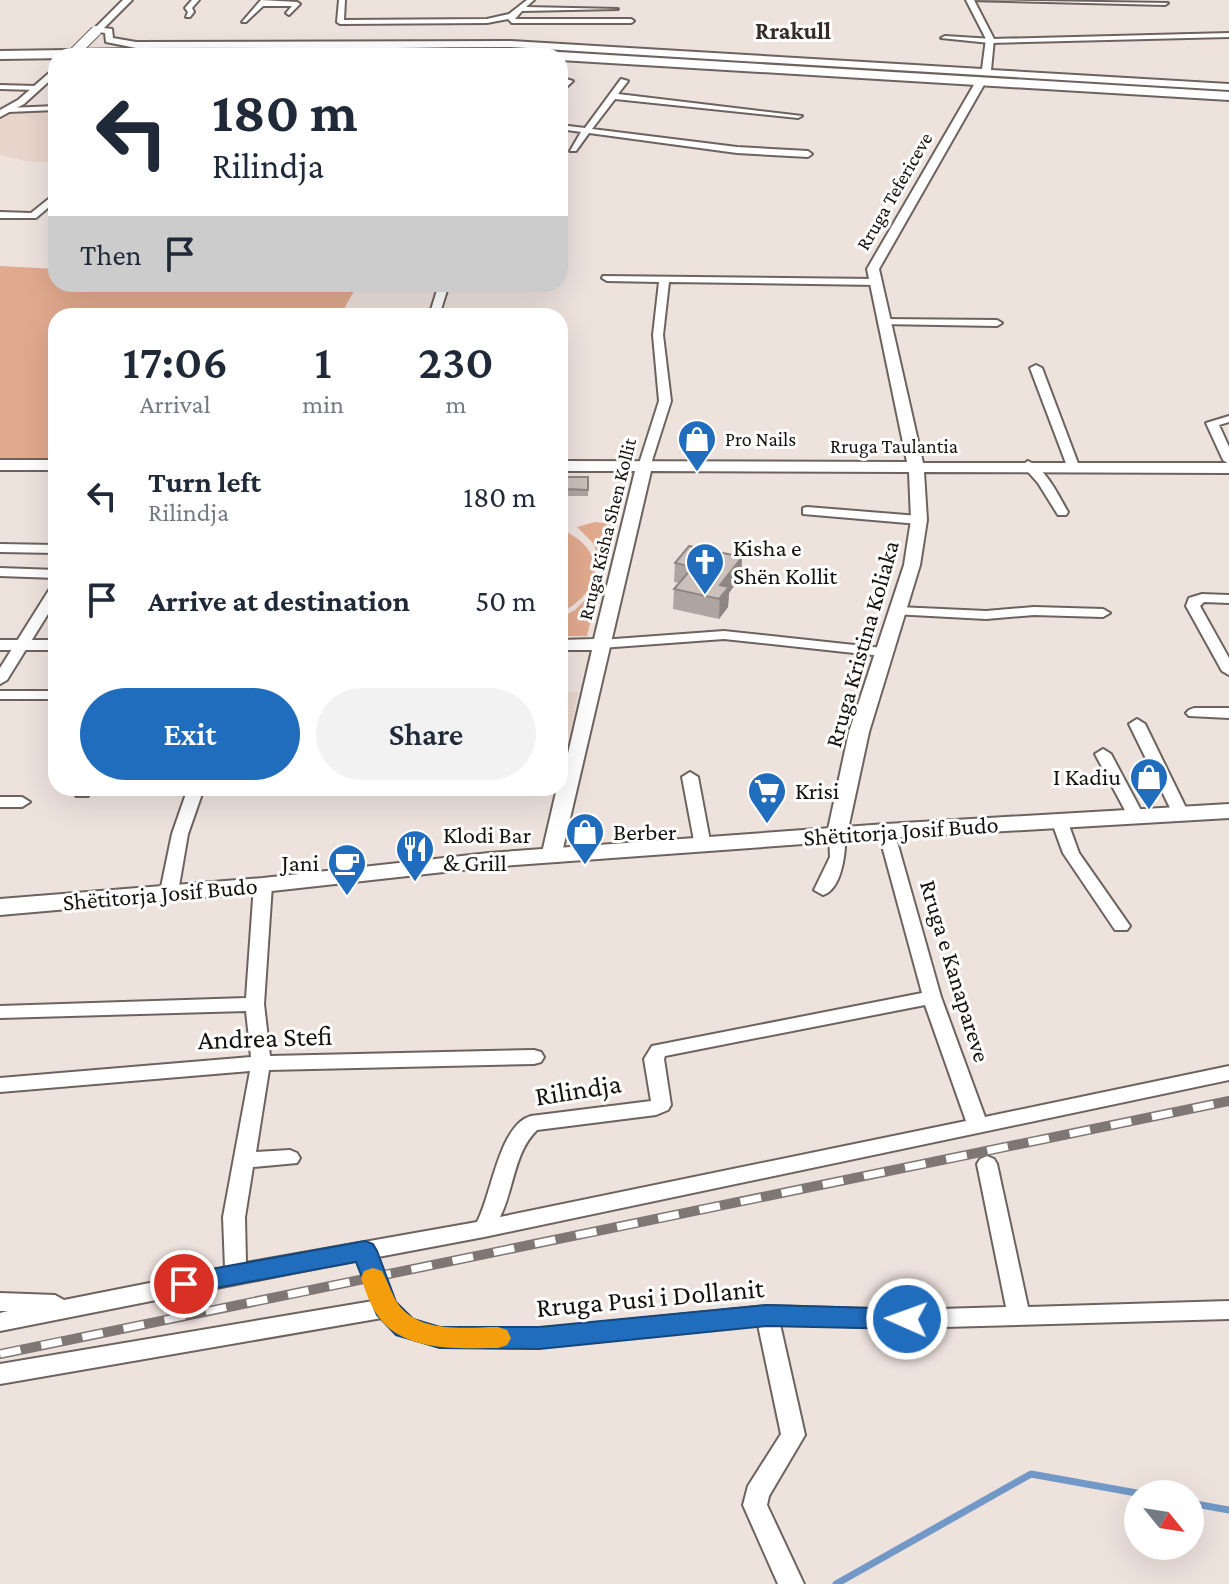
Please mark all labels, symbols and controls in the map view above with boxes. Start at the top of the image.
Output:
district label: Rrakull [755,17,831,44]
icon: left [80,80,184,184]
text: 180 m [212,81,358,143]
street label: Rruga Tefericeve [851,128,937,254]
text: Rilindja [212,146,324,186]
icon: arrive [158,232,202,276]
text: Then [80,238,142,271]
text: 17:06 [122,335,228,388]
text: 1 [315,335,332,388]
text: 230 [418,335,494,388]
text: Arrival [140,390,211,419]
text: min [302,390,344,419]
text: m [446,390,466,419]
shop icon: Pro Nails [676,418,718,473]
place label: Pro Nails [725,428,796,450]
street label: Rruga Kisha Shen Kollit [574,435,641,622]
street label: Rruga Taulantia [830,435,958,458]
text: Turn left [148,465,261,498]
icon: left [80,474,124,518]
text: 180 m [463,480,536,513]
text: Rilindja [148,498,229,527]
place label: Kisha e Shën Kollit [733,534,838,589]
street label: Rruga Kristina Koliaka [819,537,904,750]
church icon: Kisha e Shën Kollit [684,541,726,596]
icon: arrive [80,578,124,622]
text: Arrive at destination [148,584,410,617]
text: 50 m [475,584,536,617]
button: Exit [80,688,300,780]
button: Share [316,688,536,780]
shop icon: I Kadiu [1128,756,1170,811]
place label: I Kadiu [1053,763,1121,790]
supermarket icon: Krisi [746,770,788,825]
place label: Krisi [795,777,839,804]
street label: Shëtitorja Josif Budo [803,810,999,851]
shop icon: Berber [564,811,606,866]
place label: Berber [613,818,677,845]
place label: Klodi Bar & Grill [443,821,532,876]
restaurant icon: Klodi Bar & Grill [394,828,436,883]
cafe icon: Jani [326,842,368,897]
place label: Jani [280,849,319,876]
street label: Shëtitorja Josif Budo [61,872,258,915]
street label: Rruga e Kanapareve [915,877,996,1065]
street label: Andrea Stefi [197,1020,333,1055]
street label: Rilindja [533,1067,624,1112]
pin [150,1250,218,1318]
icon: arrive [162,1262,206,1306]
street label: Rruga Pusi i Dollanit [535,1272,766,1323]
position arrow [865,1277,949,1361]
north arrow [1124,1480,1204,1560]
map controls [1124,1480,1204,1560]

